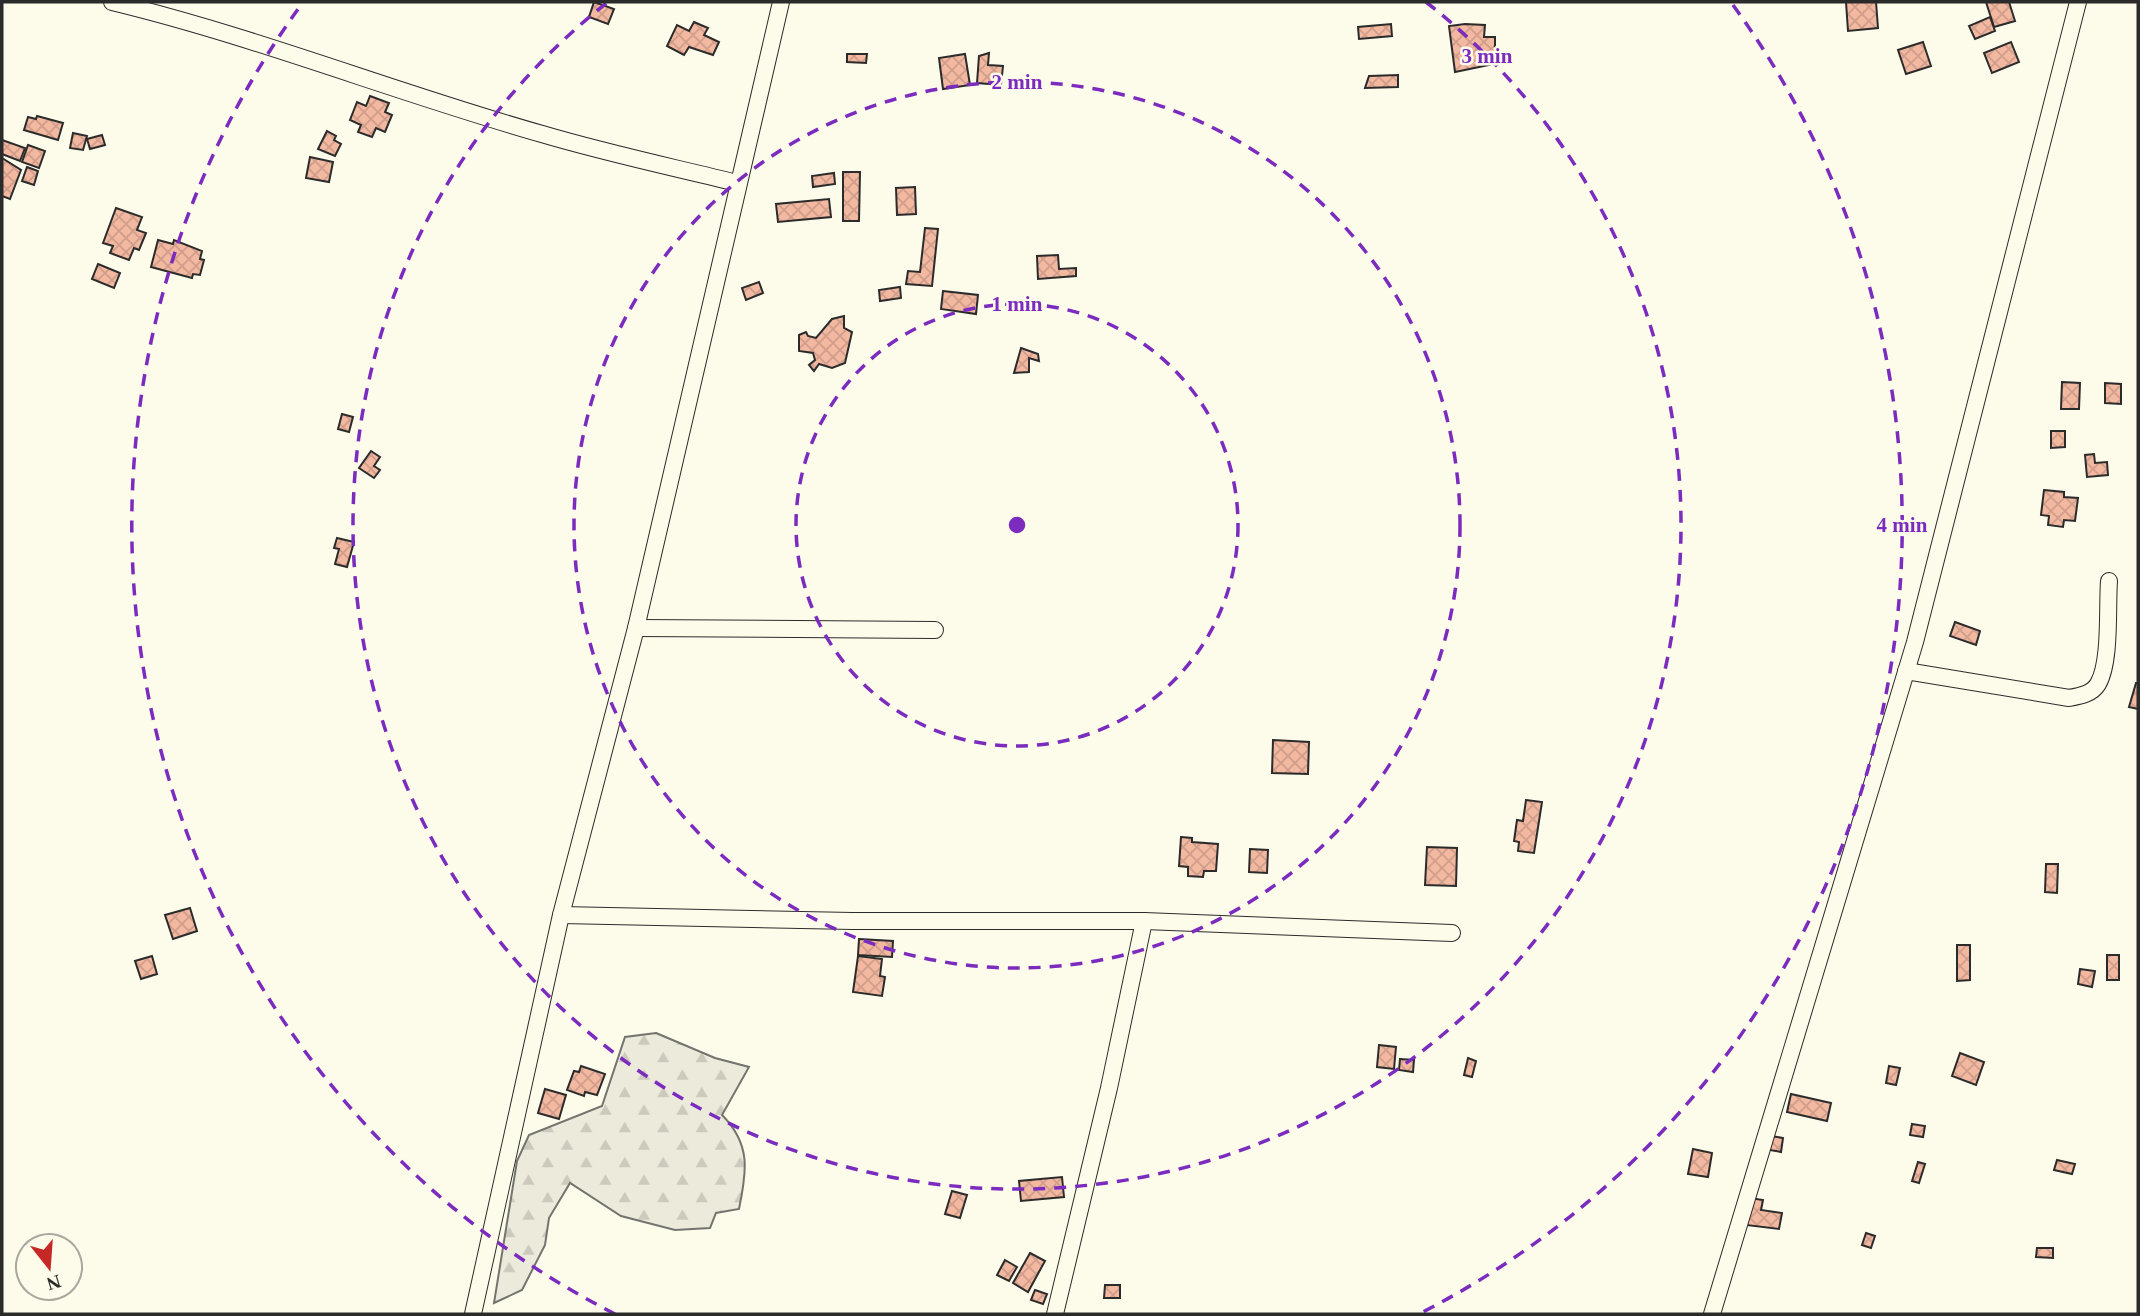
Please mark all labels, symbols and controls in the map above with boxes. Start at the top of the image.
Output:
text: 3 min [1462,44,1513,68]
text: 2 min [992,70,1043,94]
text: 1 min [992,292,1043,316]
centre of rings [1005,513,1029,537]
text: 4 min [1877,513,1928,537]
north arrow [14,1232,84,1302]
text: N [44,1271,63,1295]

